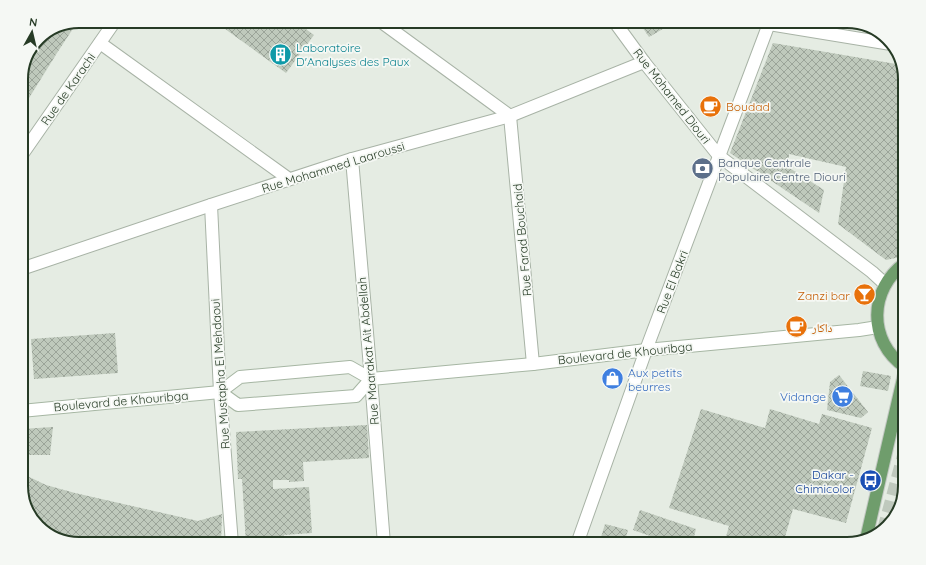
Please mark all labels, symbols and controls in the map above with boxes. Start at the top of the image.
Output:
north arrow [12,12,52,52]
text: N [28,15,38,30]
place label: Laboratoire D'Analyses des Paux [296,40,410,69]
building icon: Laboratoire D'Analyses des Paux [267,41,293,67]
street label: Rue Mohamed Diouri [630,45,714,147]
street label: Rue de Karachi [38,50,98,128]
cafe icon: Boudad [697,93,723,119]
place label: Boudad [726,99,770,114]
street label: Rue Mohammed Laaroussi [260,138,406,196]
place label: Banque Centrale Populaire Centre Diouri [718,155,846,184]
bank icon: Banque Centrale Populaire Centre Diouri [689,156,715,182]
street label: Rue Farad Bouchaid [510,183,534,297]
street label: Rue El Bakri [653,248,691,316]
street label: Rue Maarakat Ait Abdellah [354,276,382,426]
bar icon: Zanzi bar [852,282,878,308]
place label: Zanzi bar [797,288,850,303]
street label: Rue Mustapha El Mehdaoui [207,298,233,450]
cafe icon: داكار [783,314,809,340]
place label: داكار [811,320,833,335]
street label: Boulevard de Khouribga [557,338,693,368]
place label: Aux petits beurres [628,365,683,394]
shop icon: Aux petits beurres [599,366,625,392]
supermarket icon: Vidange [829,383,855,409]
street label: Boulevard de Khouribga [53,388,189,414]
place label: Vidange [780,389,826,404]
place label: Dakar - Chimicolor [795,467,854,496]
bus stop icon: Dakar - Chimicolor [857,468,883,494]

